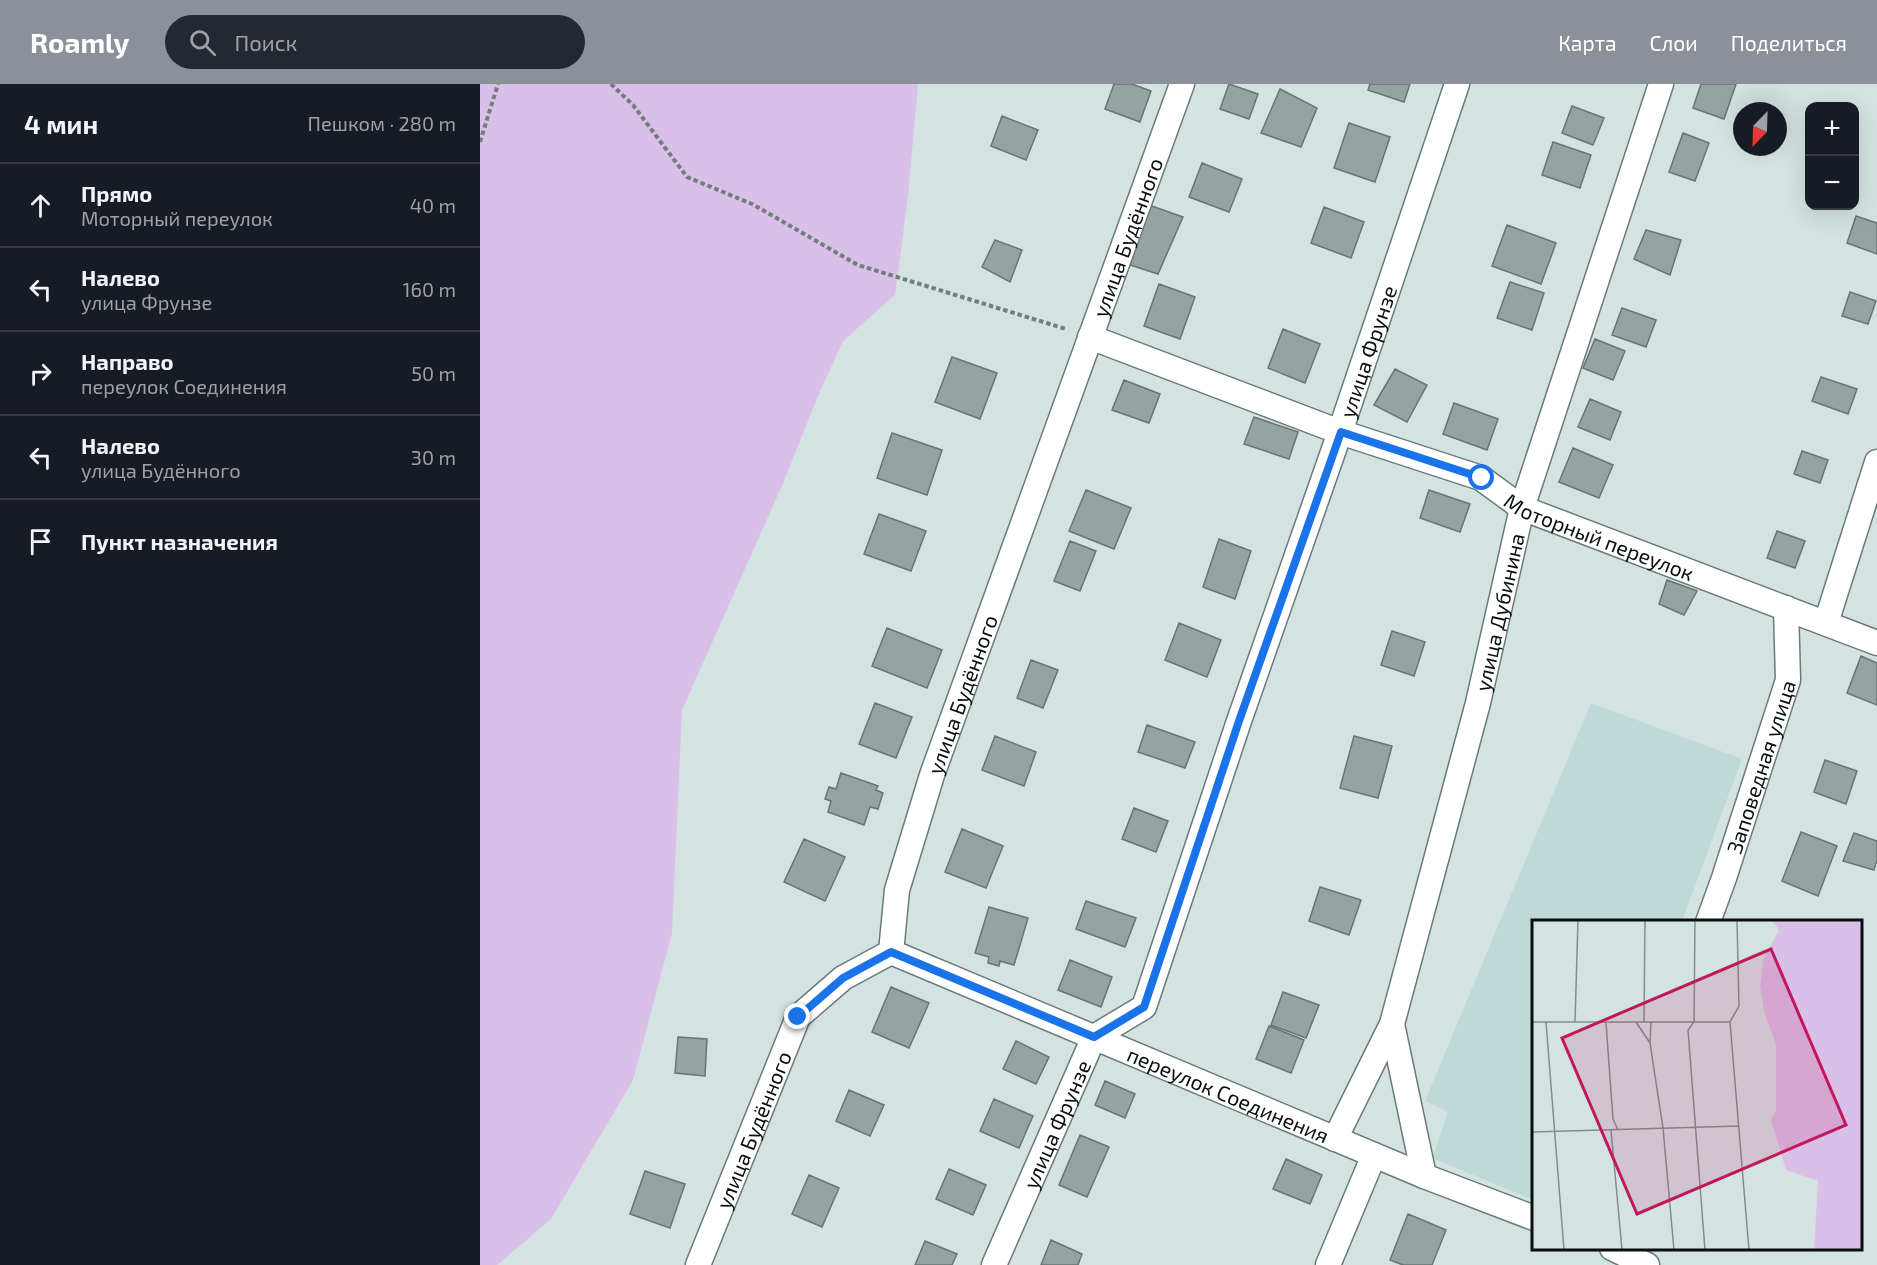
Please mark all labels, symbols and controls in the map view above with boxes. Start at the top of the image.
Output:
search box [165,15,585,69]
text: Roamly [30,25,129,59]
icon: search [186,26,219,59]
text: Поиск [234,29,297,55]
text: Карта [1558,30,1617,55]
text: Слои [1650,30,1698,55]
text: Поделиться [1731,30,1847,55]
north arrow [1733,102,1787,156]
map controls [1805,102,1859,210]
button: + [1805,102,1859,156]
text: 4 мин [24,108,98,139]
text: Пешком · 280 m [308,111,456,135]
street label: улица Будённого [1086,154,1167,321]
button: − [1805,156,1859,210]
text: Прямо [81,180,152,206]
icon: ahead [24,189,57,222]
text: 40 m [410,193,456,217]
text: Моторный переулок [81,206,273,230]
text: Налево [81,264,160,290]
icon: left [24,273,57,306]
text: 160 m [403,277,456,301]
street label: улица Фрунзе [1333,282,1401,421]
text: улица Фрунзе [81,290,212,314]
text: Направо [81,348,174,374]
icon: right [24,357,57,390]
text: 50 m [411,361,456,385]
text: переулок Соединения [81,374,287,398]
text: Налево [81,432,160,458]
icon: left [24,441,57,474]
text: 30 m [411,445,456,469]
text: улица Будённого [81,458,241,482]
route start [1468,464,1494,490]
street label: Моторный переулок [1500,487,1698,585]
icon: arrive [24,525,57,558]
text: Пункт назначения [81,528,278,554]
street label: улица Дубинина [1469,530,1529,694]
street label: улица Будённого [921,611,1002,778]
street label: Заповедная улица [1720,677,1800,856]
inset map [1532,920,1862,1250]
route end [784,1003,810,1029]
street label: переулок Соединения [1124,1040,1333,1147]
street label: улица Будённого [710,1047,796,1212]
street label: улица Фрунзе [1017,1056,1095,1193]

